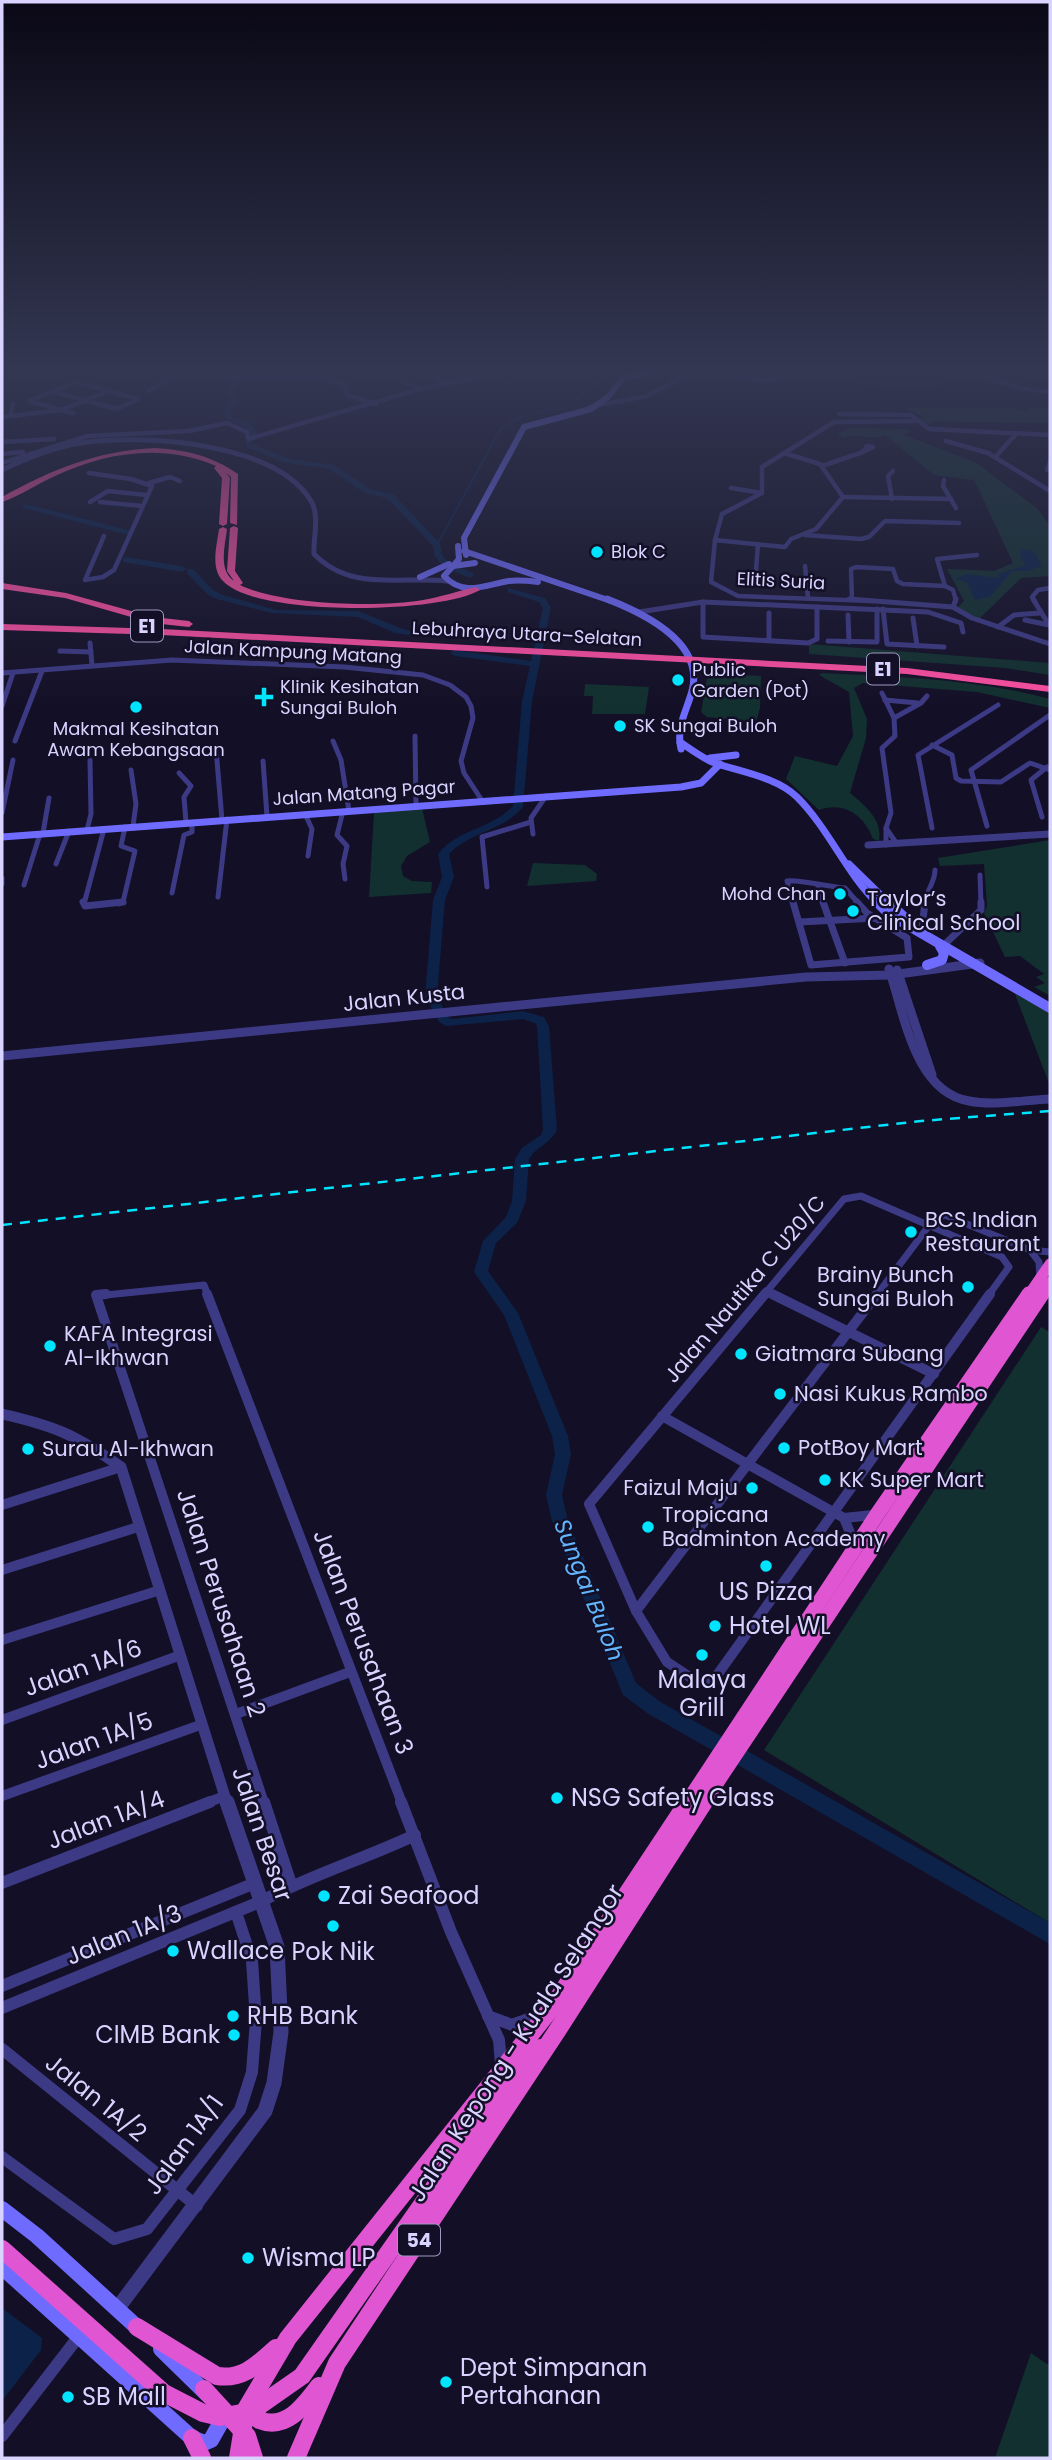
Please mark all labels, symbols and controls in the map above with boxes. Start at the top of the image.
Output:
place label: Blok C [611,539,666,564]
marker: Blok C [589,544,605,560]
street label: Elitis Suria [736,566,826,595]
road number: E1 [131,610,163,642]
street label: Lebuhraya Utara–Selatan [411,615,643,652]
street label: Jalan Kampung Matang [183,633,403,670]
road number: E1 [867,654,899,684]
place label: Public Garden (Pot) [692,657,809,703]
marker: Public Garden (Pot) [670,672,686,688]
place label: Klinik Kesihatan Sungai Buloh [280,674,419,720]
marker: Klinik Kesihatan Sungai Buloh [254,687,274,707]
marker: Makmal Kesihatan Awam Kebangsaan [128,699,144,715]
place label: SK Sungai Buloh [634,713,777,738]
place label: Makmal Kesihatan Awam Kebangsaan [47,716,225,762]
marker: SK Sungai Buloh [612,718,628,734]
street label: Jalan Matang Pagar [272,774,456,811]
place label: Mohd Chan [721,881,826,906]
place label: Taylor’s Clinical School [867,884,1020,937]
marker: Mohd Chan [832,886,848,902]
marker: Taylor’s Clinical School [845,903,861,919]
street label: Jalan Kusta [341,977,466,1018]
street label: Jalan Nautika C U20/C [657,1189,832,1389]
place label: BCS Indian Restaurant [925,1205,1040,1258]
marker: BCS Indian Restaurant [903,1224,919,1240]
place label: Brainy Bunch Sungai Buloh [817,1260,954,1313]
marker: Brainy Bunch Sungai Buloh [960,1279,976,1295]
place label: KAFA Integrasi Al-Ikhwan [64,1319,213,1372]
marker: KAFA Integrasi Al-Ikhwan [42,1338,58,1354]
place label: Giatmara Subang [755,1339,944,1368]
marker: Giatmara Subang [733,1346,749,1362]
place label: Nasi Kukus Rambo [794,1379,988,1408]
marker: Nasi Kukus Rambo [772,1386,788,1402]
place label: PotBoy Mart [798,1433,923,1462]
place label: Surau Al-Ikhwan [42,1434,214,1463]
marker: PotBoy Mart [776,1440,792,1456]
marker: Surau Al-Ikhwan [20,1441,36,1457]
place label: KK Super Mart [839,1465,984,1494]
marker: KK Super Mart [817,1472,833,1488]
place label: Faizul Maju [623,1473,738,1502]
marker: Faizul Maju [744,1480,760,1496]
street label: Jalan Perusahaan 2 [169,1485,274,1721]
place label: Tropicana Badminton Academy [662,1500,886,1553]
water label: Sungai Buloh [546,1514,632,1666]
marker: Tropicana Badminton Academy [640,1519,656,1535]
street label: Jalan Perusahaan 3 [305,1525,422,1759]
marker: US Pizza [758,1558,774,1574]
place label: US Pizza [719,1575,813,1608]
place label: Hotel WL [729,1609,831,1642]
marker: Hotel WL [707,1618,723,1634]
street label: Jalan 1A/6 [19,1631,146,1704]
marker: Malaya Grill [694,1647,710,1663]
place label: Malaya Grill [658,1663,746,1724]
street label: Jalan 1A/5 [30,1704,157,1777]
street label: Jalan Besar [224,1762,301,1906]
place label: NSG Safety Glass [571,1781,775,1814]
street label: Jalan 1A/4 [42,1782,169,1857]
marker: NSG Safety Glass [549,1790,565,1806]
street label: Jalan Kepong - Kuala Selangor [400,1877,631,2208]
place label: Zai Seafood [338,1879,480,1912]
marker: Zai Seafood [316,1888,332,1904]
street label: Jalan 1A/3 [61,1896,187,1973]
marker: Pok Nik [325,1918,341,1934]
place label: Wallace [187,1934,284,1967]
place label: Pok Nik [291,1935,375,1968]
marker: Wallace [165,1943,181,1959]
place label: RHB Bank [247,1999,359,2032]
marker: RHB Bank [225,2008,241,2024]
place label: CIMB Bank [95,2018,221,2051]
marker: CIMB Bank [226,2027,242,2043]
street label: Jalan 1A/2 [39,2046,154,2149]
street label: Jalan 1A/1 [136,2088,231,2201]
road number: 54 [398,2224,440,2256]
place label: Wisma LP [262,2241,376,2274]
marker: Wisma LP [240,2250,256,2266]
place label: Dept Simpanan Pertahanan [460,2351,647,2412]
marker: Dept Simpanan Pertahanan [438,2374,454,2390]
place label: SB Mall [82,2380,166,2413]
marker: SB Mall [60,2389,76,2405]

